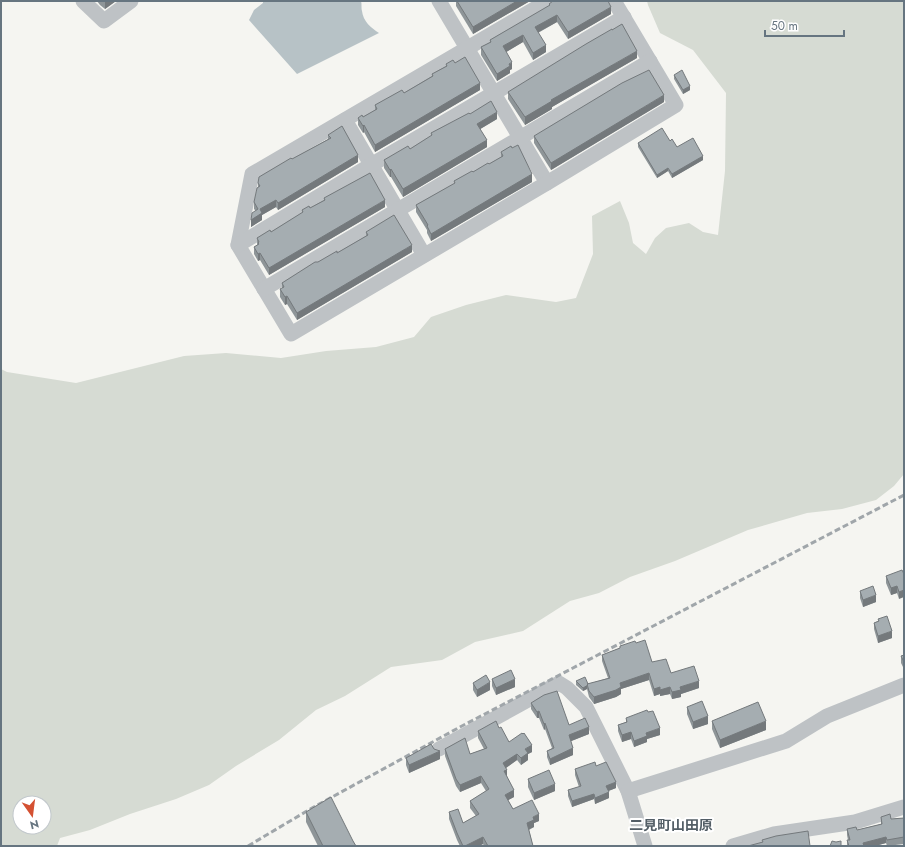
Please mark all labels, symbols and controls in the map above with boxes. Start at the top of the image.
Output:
scale bar [765,12,844,38]
text: 50 m [771,17,798,35]
north arrow [12,795,52,835]
district label: 二見町山田原 [629,815,713,835]
text: N [28,816,41,834]

